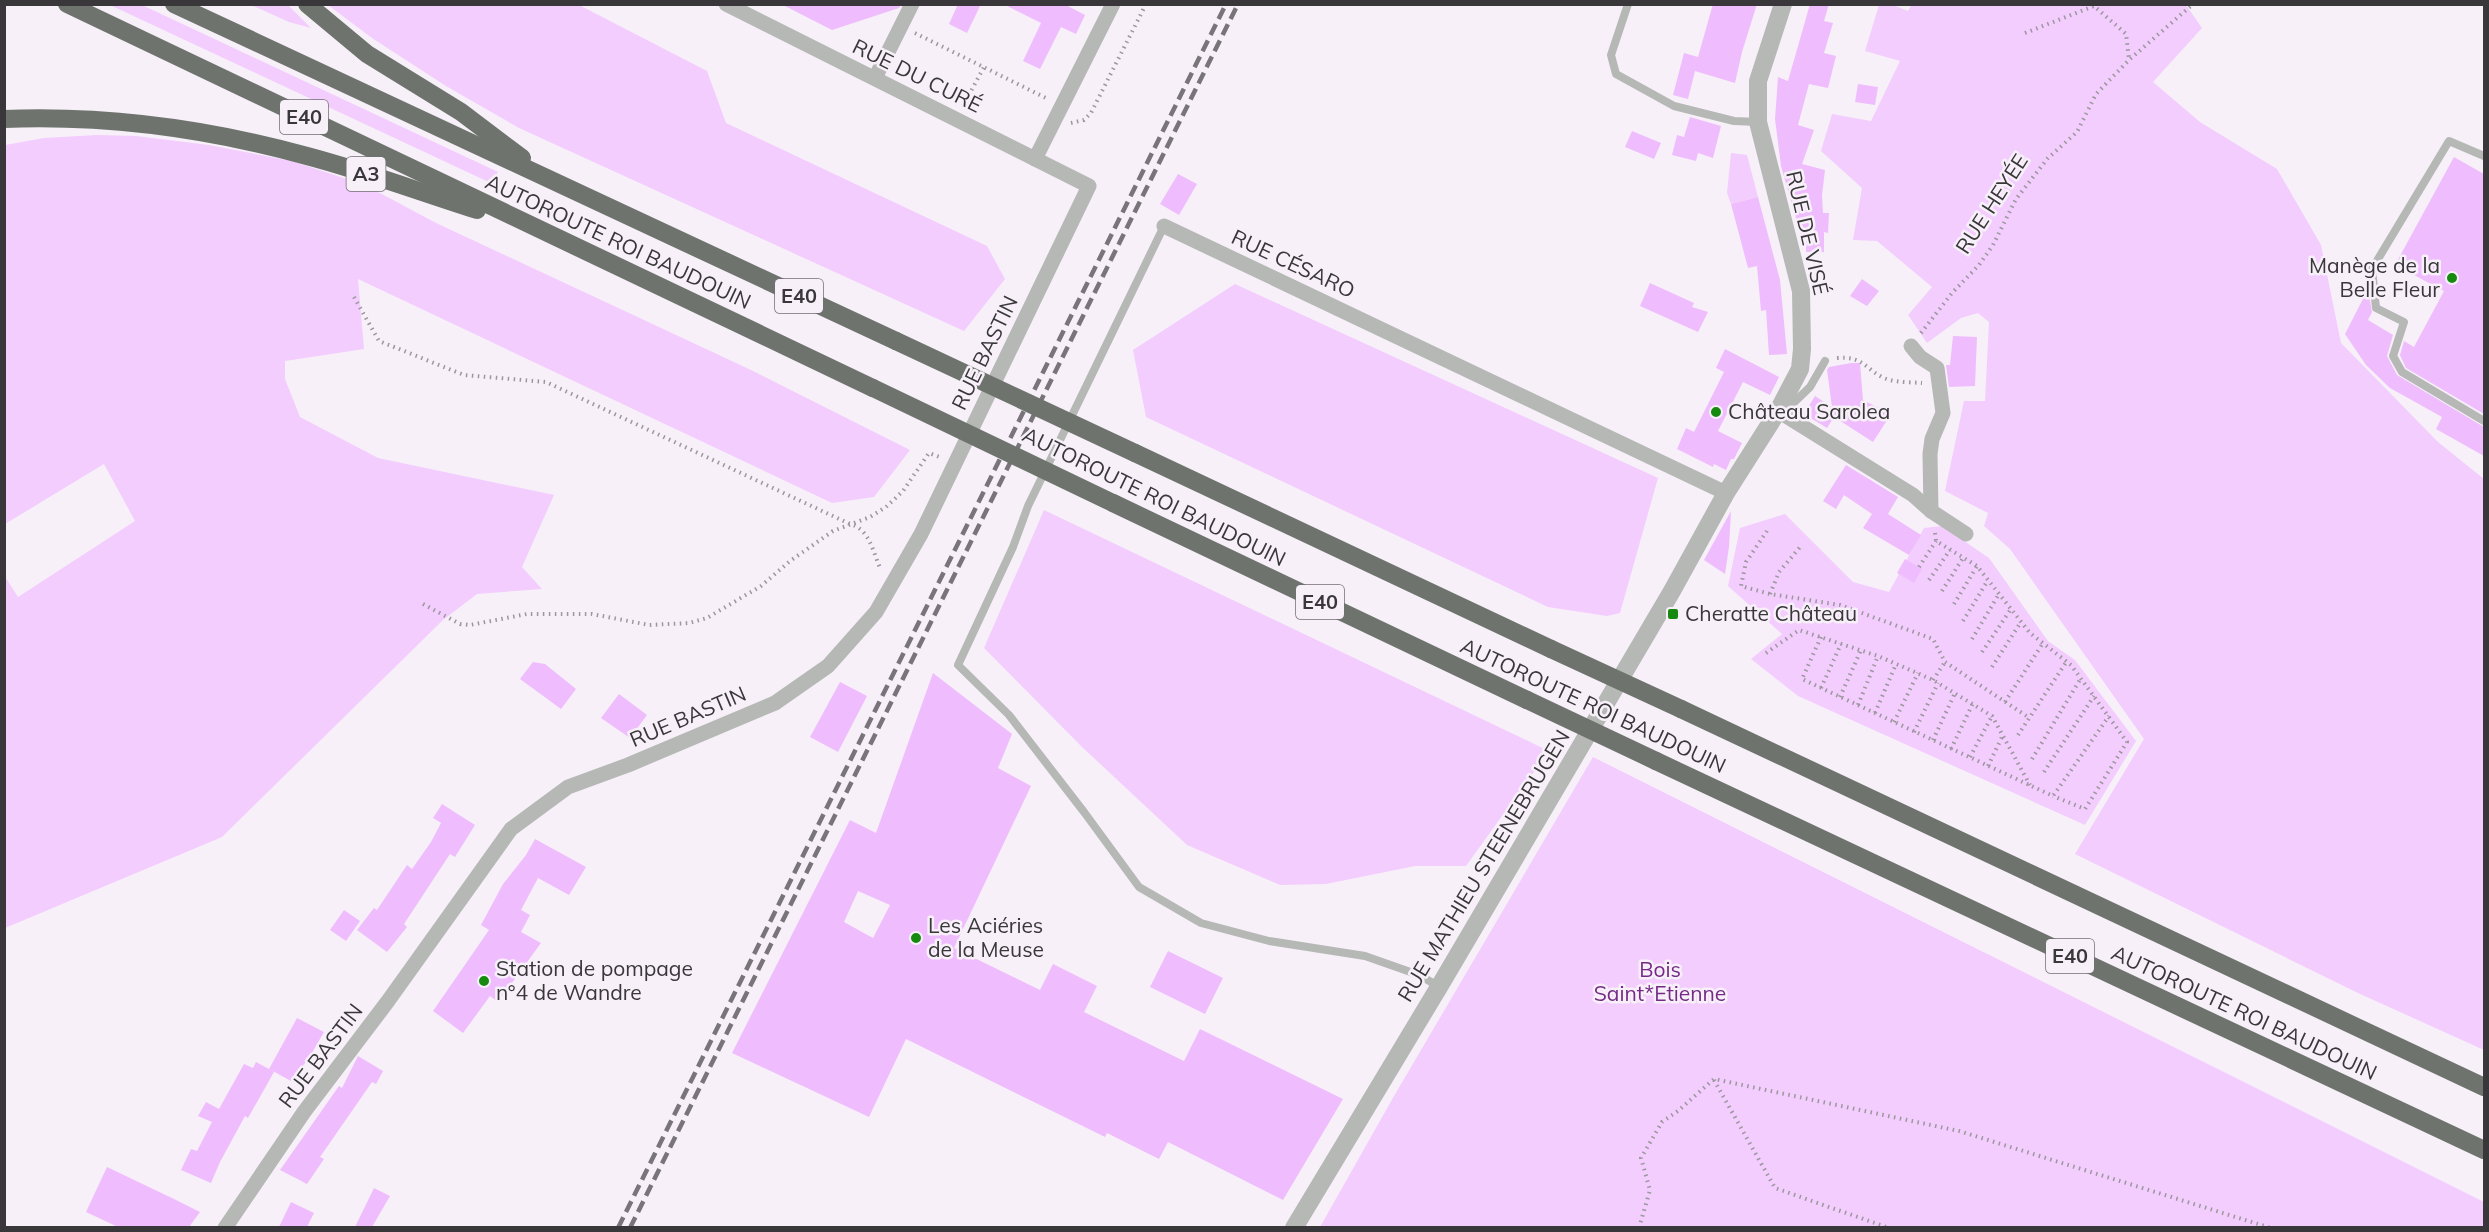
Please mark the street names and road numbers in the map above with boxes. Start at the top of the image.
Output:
street label: RUE DU CURÉ [848,33,986,118]
road number: E40 [280,100,328,134]
street label: RUE HEYÉE [1949,149,2033,258]
road number: A3 [346,157,386,191]
street label: AUTOROUTE ROI BAUDOUIN [482,168,755,314]
street label: RUE DE VISÉ [1781,168,1835,297]
street label: RUE CÉSARO [1228,223,1359,303]
road number: E40 [775,279,823,313]
street label: RUE BASTIN [945,291,1023,414]
street label: AUTOROUTE ROI BAUDOUIN [1018,421,1290,571]
road number: E40 [1296,585,1344,619]
street label: AUTOROUTE ROI BAUDOUIN [1457,632,1730,778]
street label: RUE BASTIN [626,680,750,752]
street label: RUE MATHIEU STEENEBRUGEN [1391,725,1575,1006]
road number: E40 [2046,939,2094,973]
street label: AUTOROUTE ROI BAUDOUIN [2108,939,2381,1085]
street label: RUE BASTIN [273,998,368,1113]

